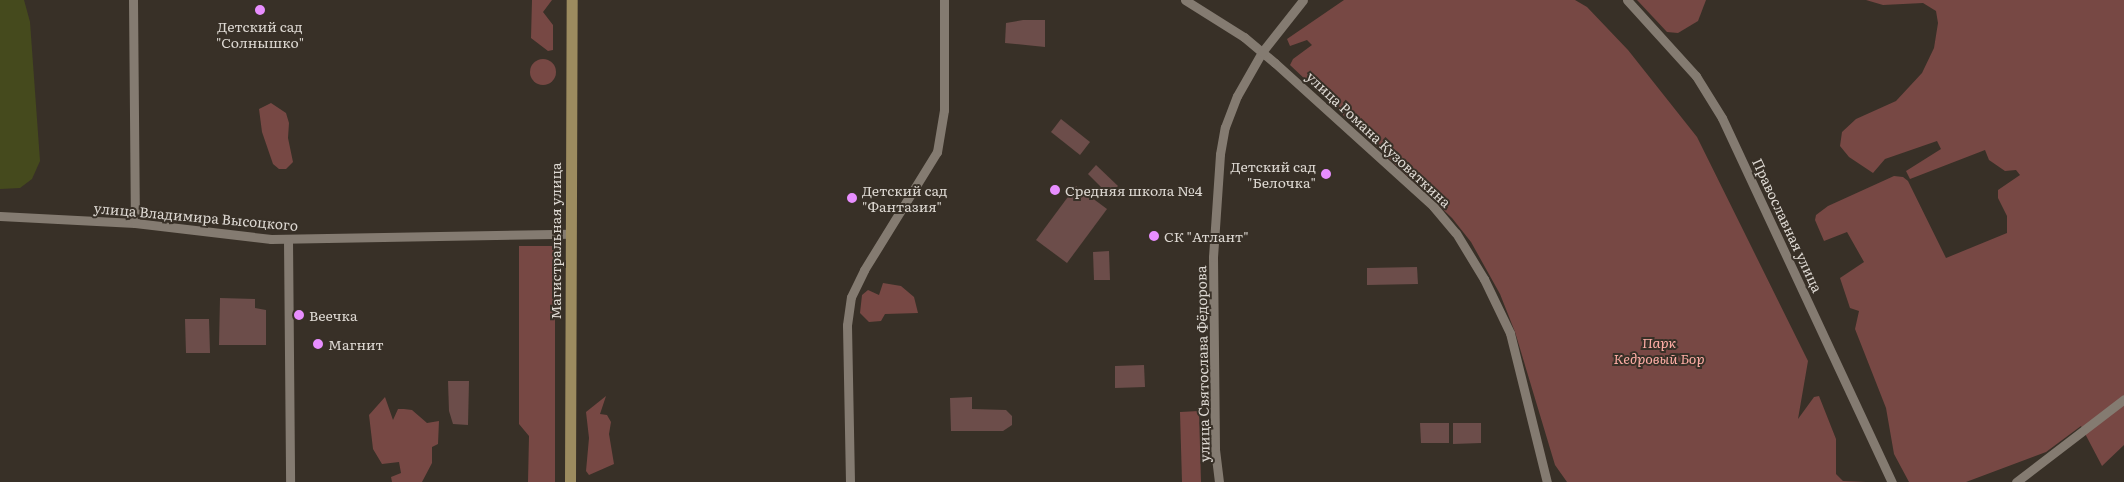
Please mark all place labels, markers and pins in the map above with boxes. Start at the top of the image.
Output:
marker: Детский сад "Солнышко" [254,4,266,16]
place label: Детский сад "Солнышко" [216,18,304,50]
place label: Детский сад "Белочка" [1231,158,1316,190]
marker: Детский сад "Белочка" [1320,168,1332,180]
place label: Детский сад "Фантазия" [862,182,947,214]
place label: Средняя школа №4 [1065,182,1202,198]
marker: Средняя школа №4 [1049,184,1061,196]
marker: Детский сад "Фантазия" [846,192,858,204]
place label: СК "Атлант" [1164,228,1249,244]
marker: СК "Атлант" [1148,230,1160,242]
place label: Веечка [309,307,358,323]
marker: Веечка [293,309,305,321]
place label: Магнит [328,336,384,352]
marker: Магнит [312,338,324,350]

